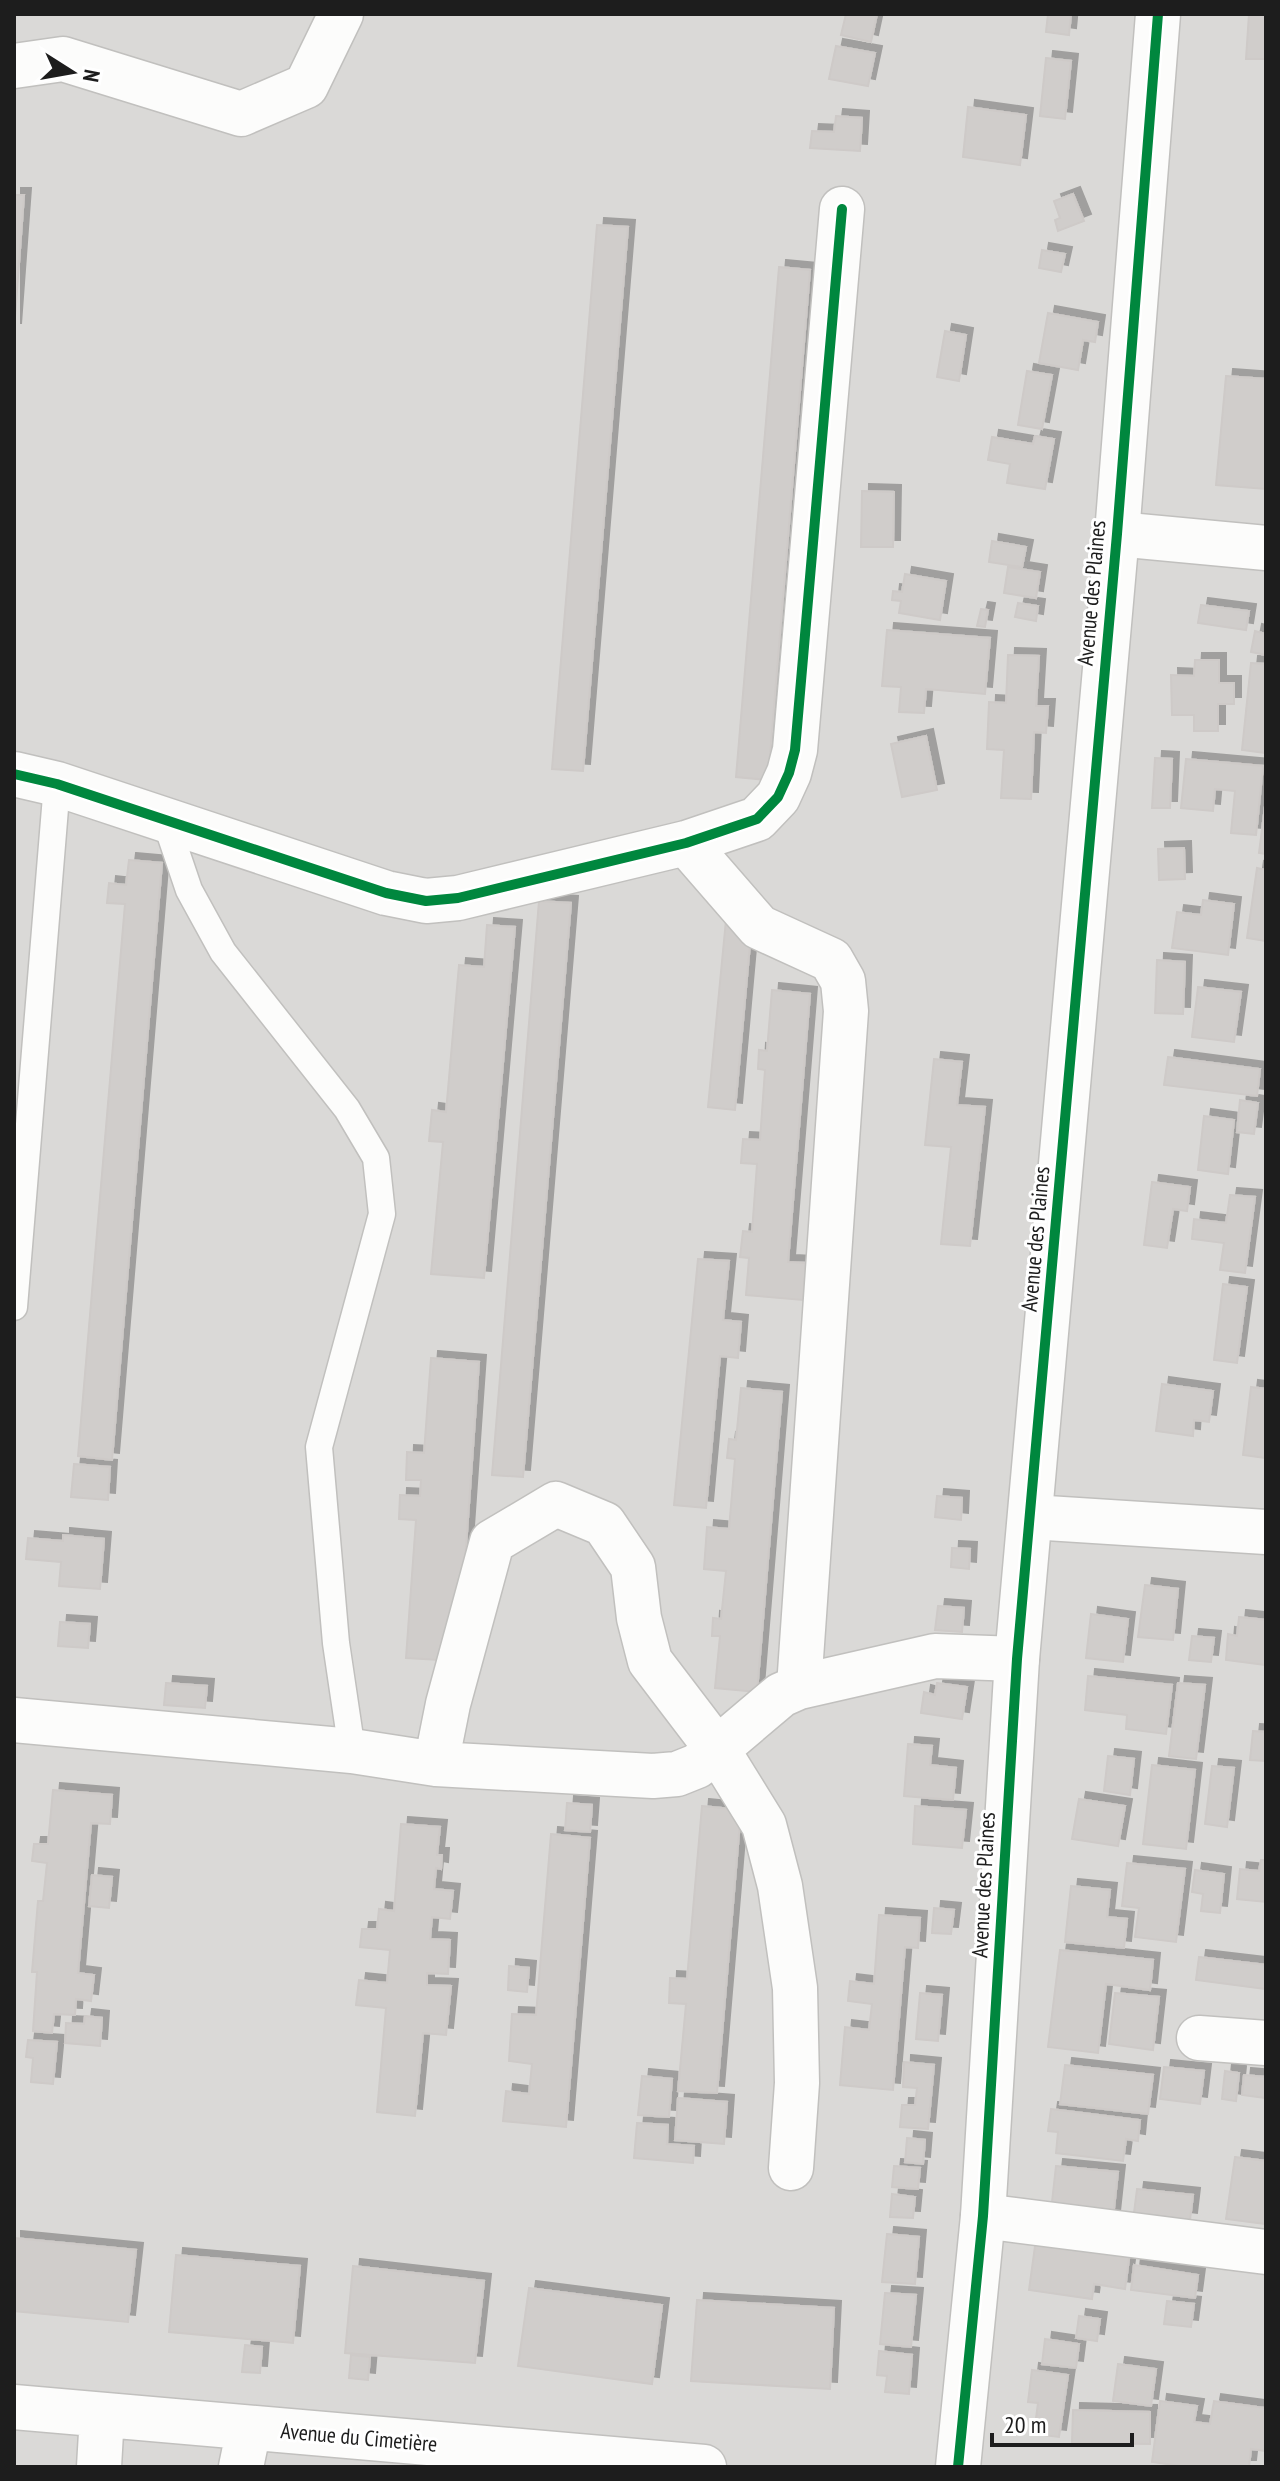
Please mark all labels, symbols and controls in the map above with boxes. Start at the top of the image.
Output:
north arrow [32,32,112,112]
text: N [77,67,107,84]
street label: Avenue des Plaines [1071,519,1111,667]
street label: Avenue des Plaines [1015,1165,1055,1313]
street label: Avenue des Plaines [965,1811,1001,1959]
scale bar [992,2397,1132,2447]
text: 20 m [1004,2409,1046,2440]
street label: Avenue du Cimetière [279,2416,439,2458]

